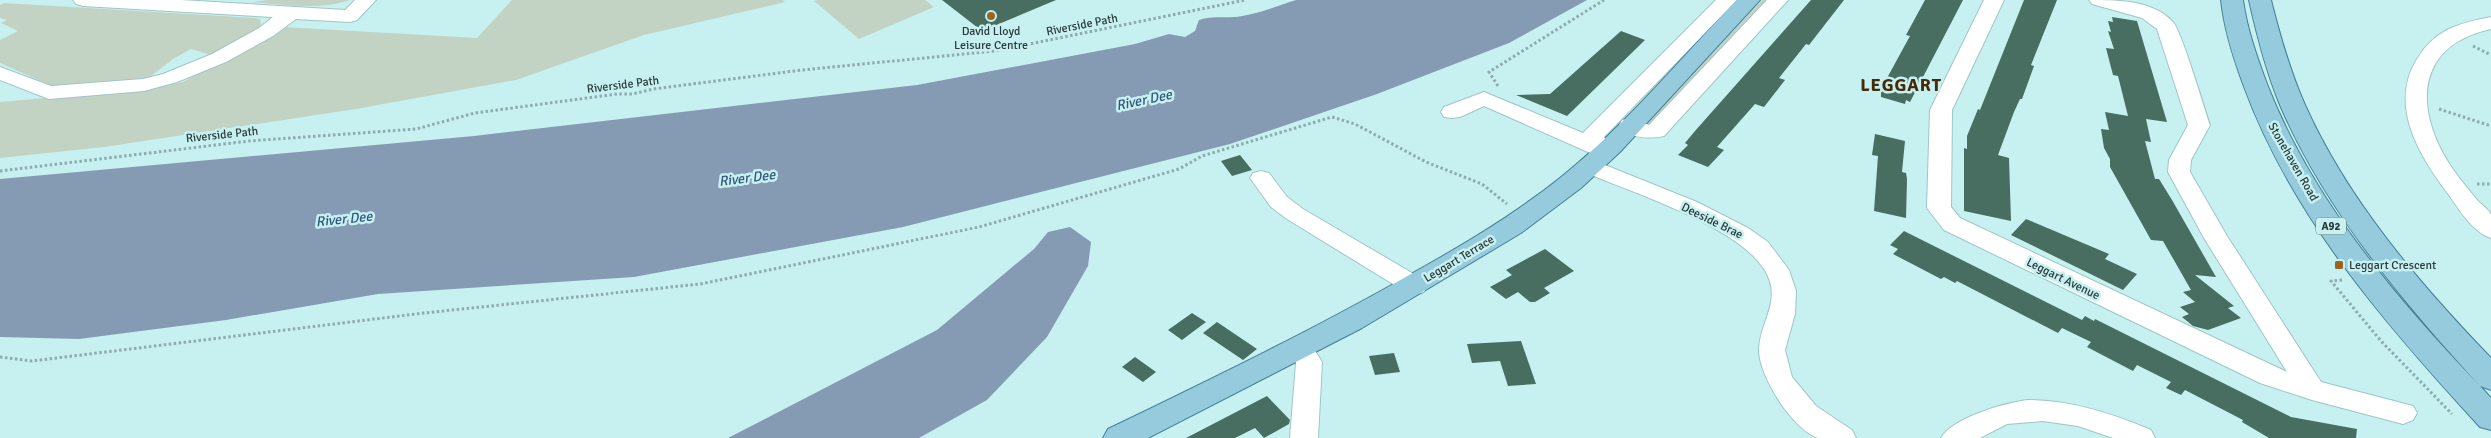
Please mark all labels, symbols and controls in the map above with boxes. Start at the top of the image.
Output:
marker: David Lloyd Leisure Centre [985,10,997,22]
street label: Riverside Path [1045,11,1119,39]
place label: David Lloyd Leisure Centre [954,24,1028,53]
street label: Riverside Path [586,73,660,97]
district label: LEGGART [1860,74,1942,96]
water label: River Dee [1115,86,1174,114]
street label: Stonehaven Road [2264,120,2322,204]
street label: Riverside Path [185,124,259,146]
water label: River Dee [718,166,777,190]
street label: Deeside Brae [1679,200,1745,242]
water label: River Dee [315,207,374,230]
road number: A92 [2316,218,2346,235]
street label: Leggart Terrace [1421,232,1497,286]
street label: Leggart Avenue [2024,255,2102,303]
place label: Leggart Crescent [2349,258,2436,273]
marker: Leggart Crescent [2333,259,2345,271]

